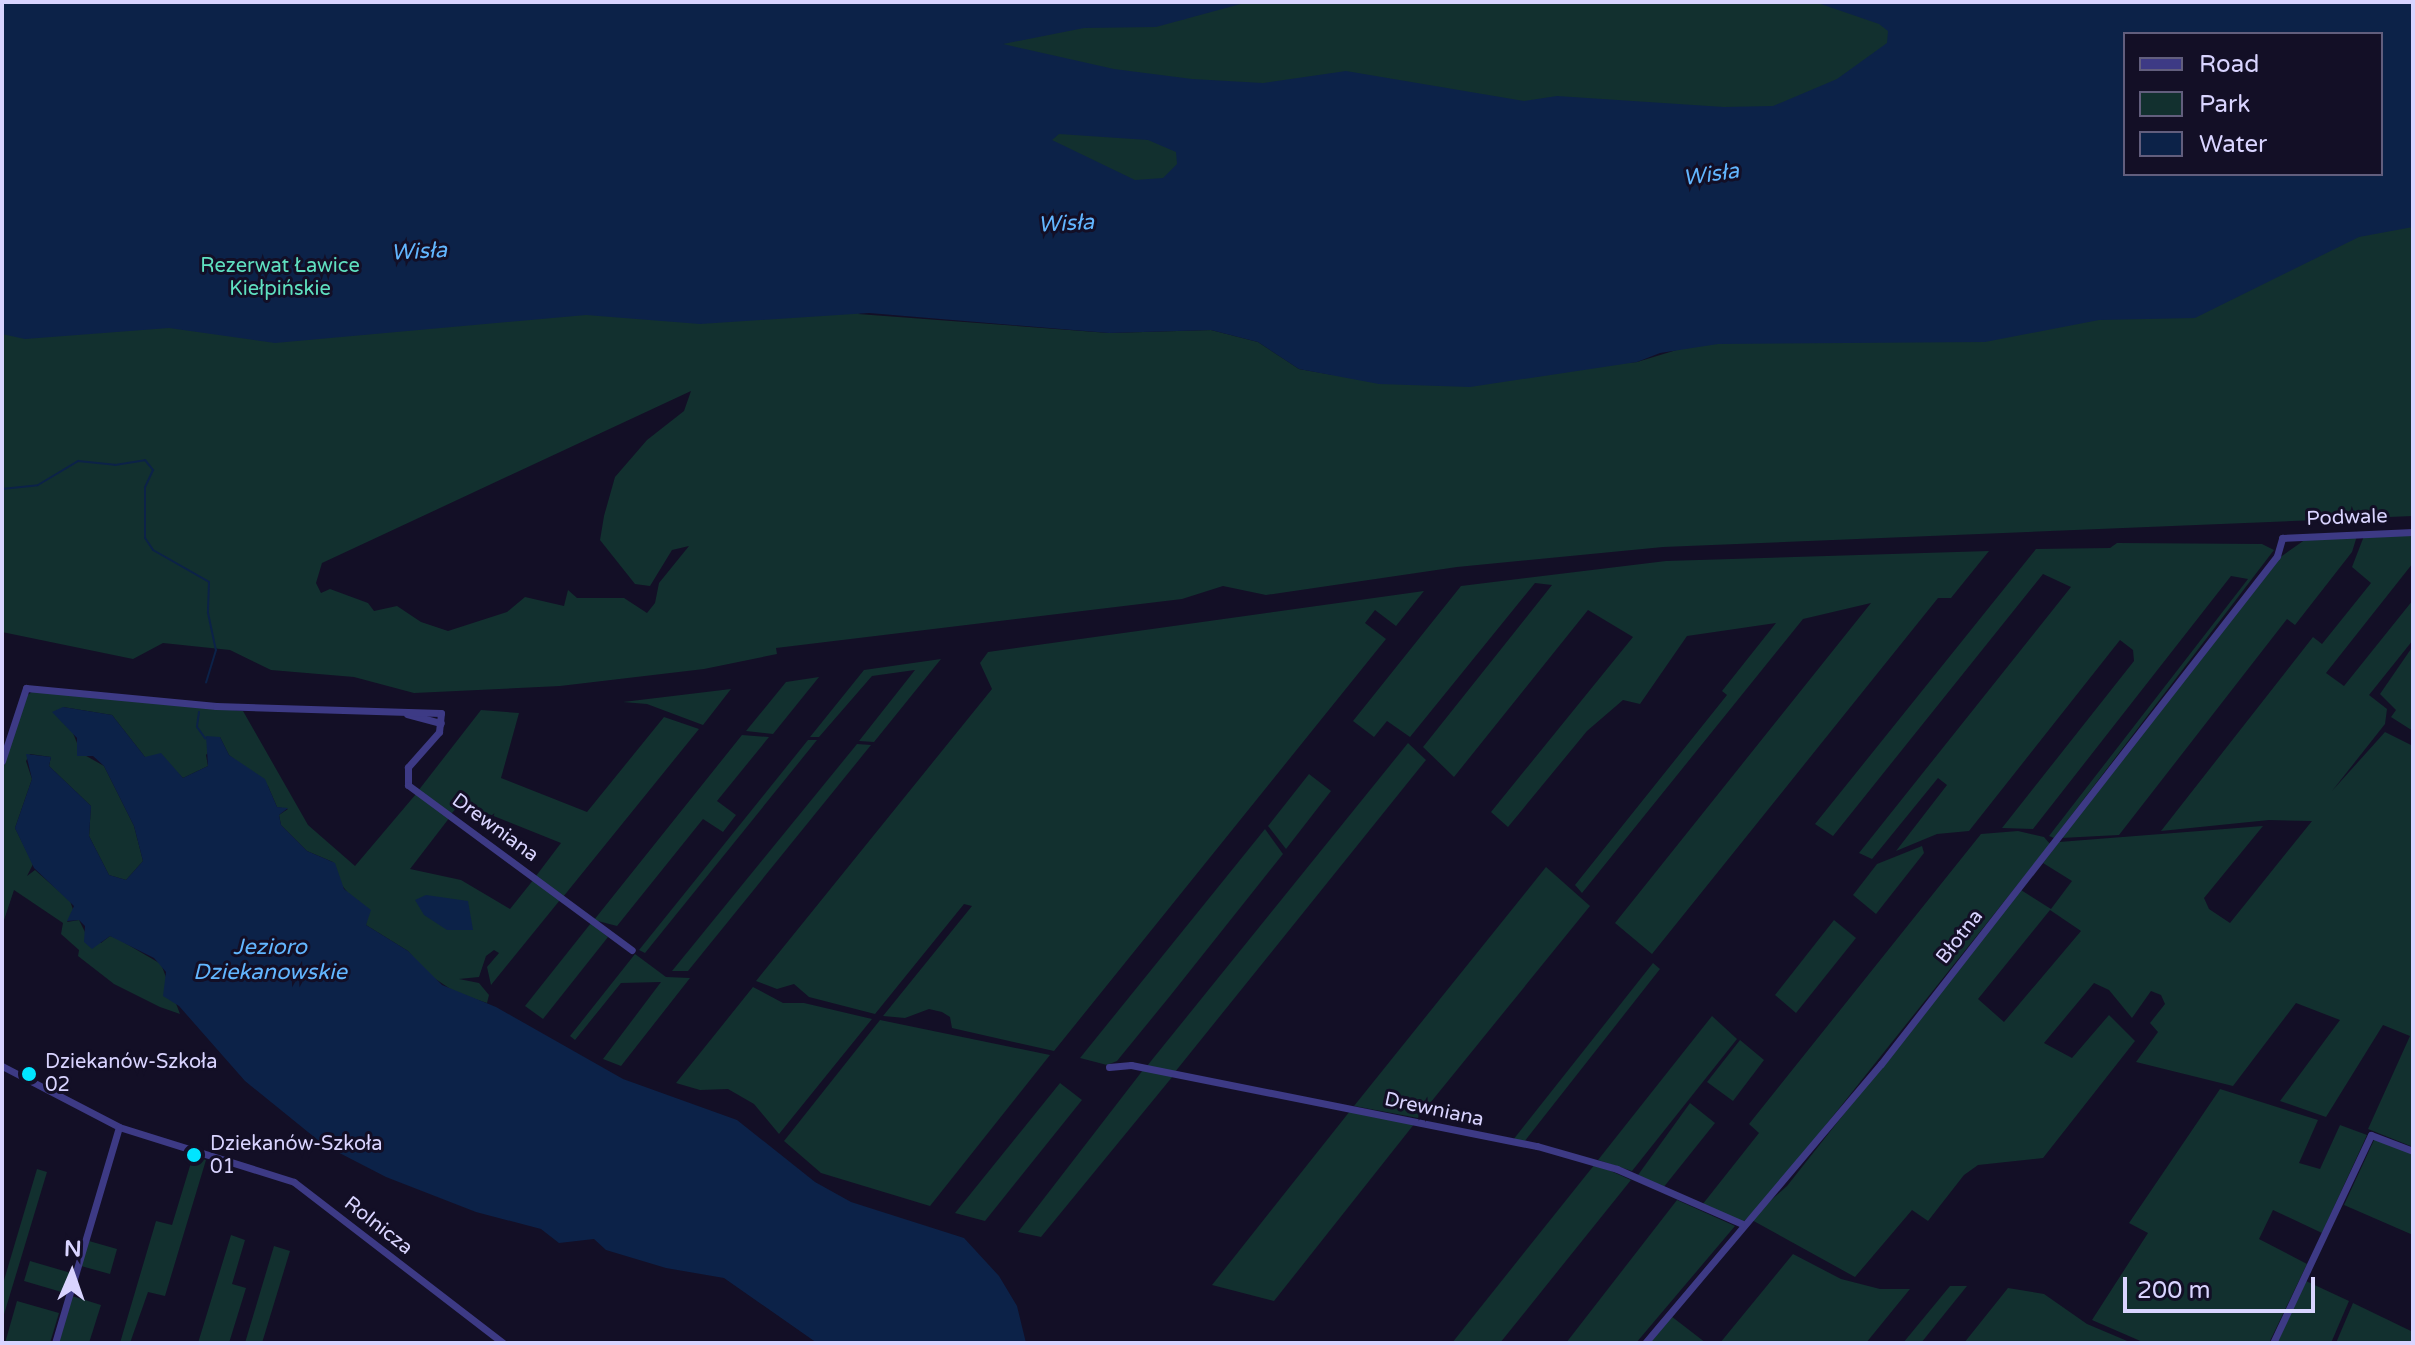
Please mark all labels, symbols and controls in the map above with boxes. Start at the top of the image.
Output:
legend [2123,32,2383,176]
text: Road [2199,50,2259,79]
text: Park [2199,90,2250,119]
text: Water [2199,130,2267,159]
water label: Wisła [1681,158,1741,192]
water label: Wisła [1037,209,1095,239]
water label: Wisła [390,237,448,267]
park label: Rezerwat Ławice Kiełpińskie [200,255,360,302]
street label: Podwale [2306,505,2388,531]
street label: Drewniana [447,789,543,867]
street label: Błotna [1931,905,1989,969]
water label: Jezioro Dziekanowskie [193,934,347,986]
place label: Dziekanów-Szkoła 02 [45,1050,217,1097]
marker: Dziekanów-Szkoła 02 [20,1065,38,1083]
street label: Drewniana [1382,1088,1486,1132]
place label: Dziekanów-Szkoła 01 [210,1132,382,1179]
marker: Dziekanów-Szkoła 01 [185,1146,203,1164]
street label: Rolnicza [339,1192,417,1260]
north arrow [32,1233,112,1313]
text: N [64,1236,82,1262]
scale bar [2127,1261,2319,1311]
text: 200 m [2137,1276,2211,1305]

